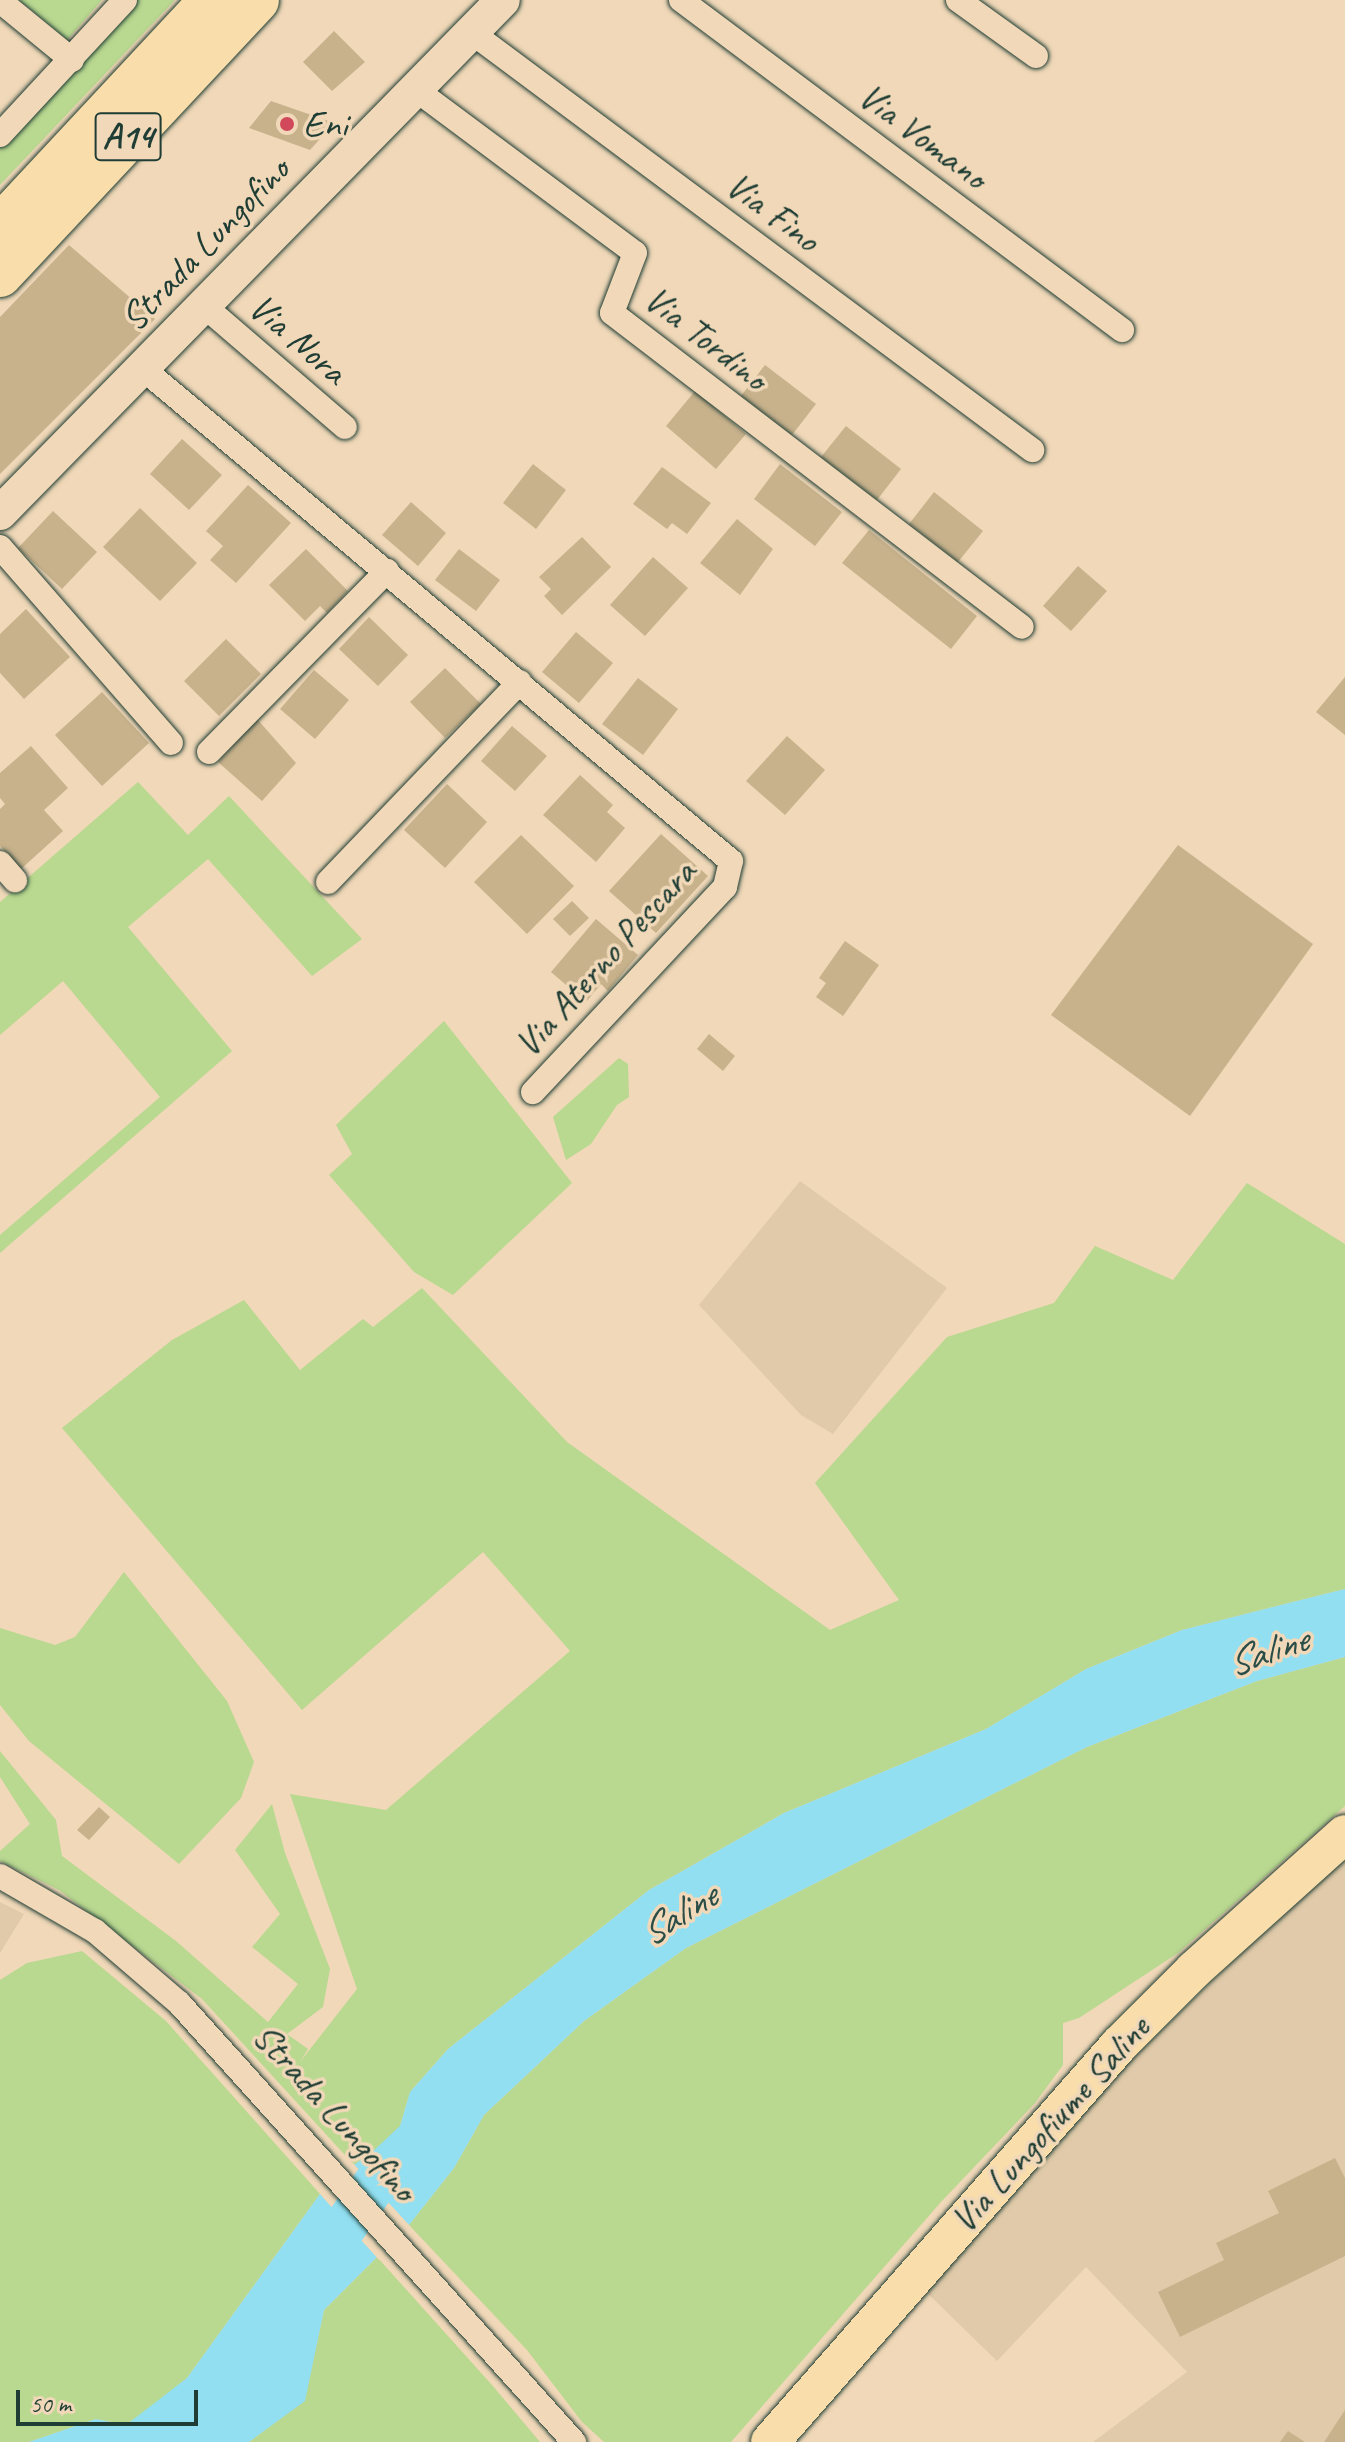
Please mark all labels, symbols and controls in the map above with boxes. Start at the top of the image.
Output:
street label: Via Vomano [850,73,996,199]
place label: Eni [303,101,347,147]
road number: A14 [94,105,162,169]
marker: Eni [278,115,296,133]
street label: Strada Lungofino [111,148,299,340]
street label: Via Fino [717,162,829,262]
street label: Via Tordino [635,276,777,400]
street label: Via Nora [240,284,356,394]
street label: Via Aterno Pescara [505,851,705,1065]
water label: Saline [1221,1615,1313,1687]
water label: Saline [631,1872,725,1956]
street label: Via Lungofiume Saline [941,2007,1159,2241]
street label: Strada Lungofino [244,2014,426,2210]
scale bar [20,2374,202,2424]
text: 50 m [30,2389,71,2419]

